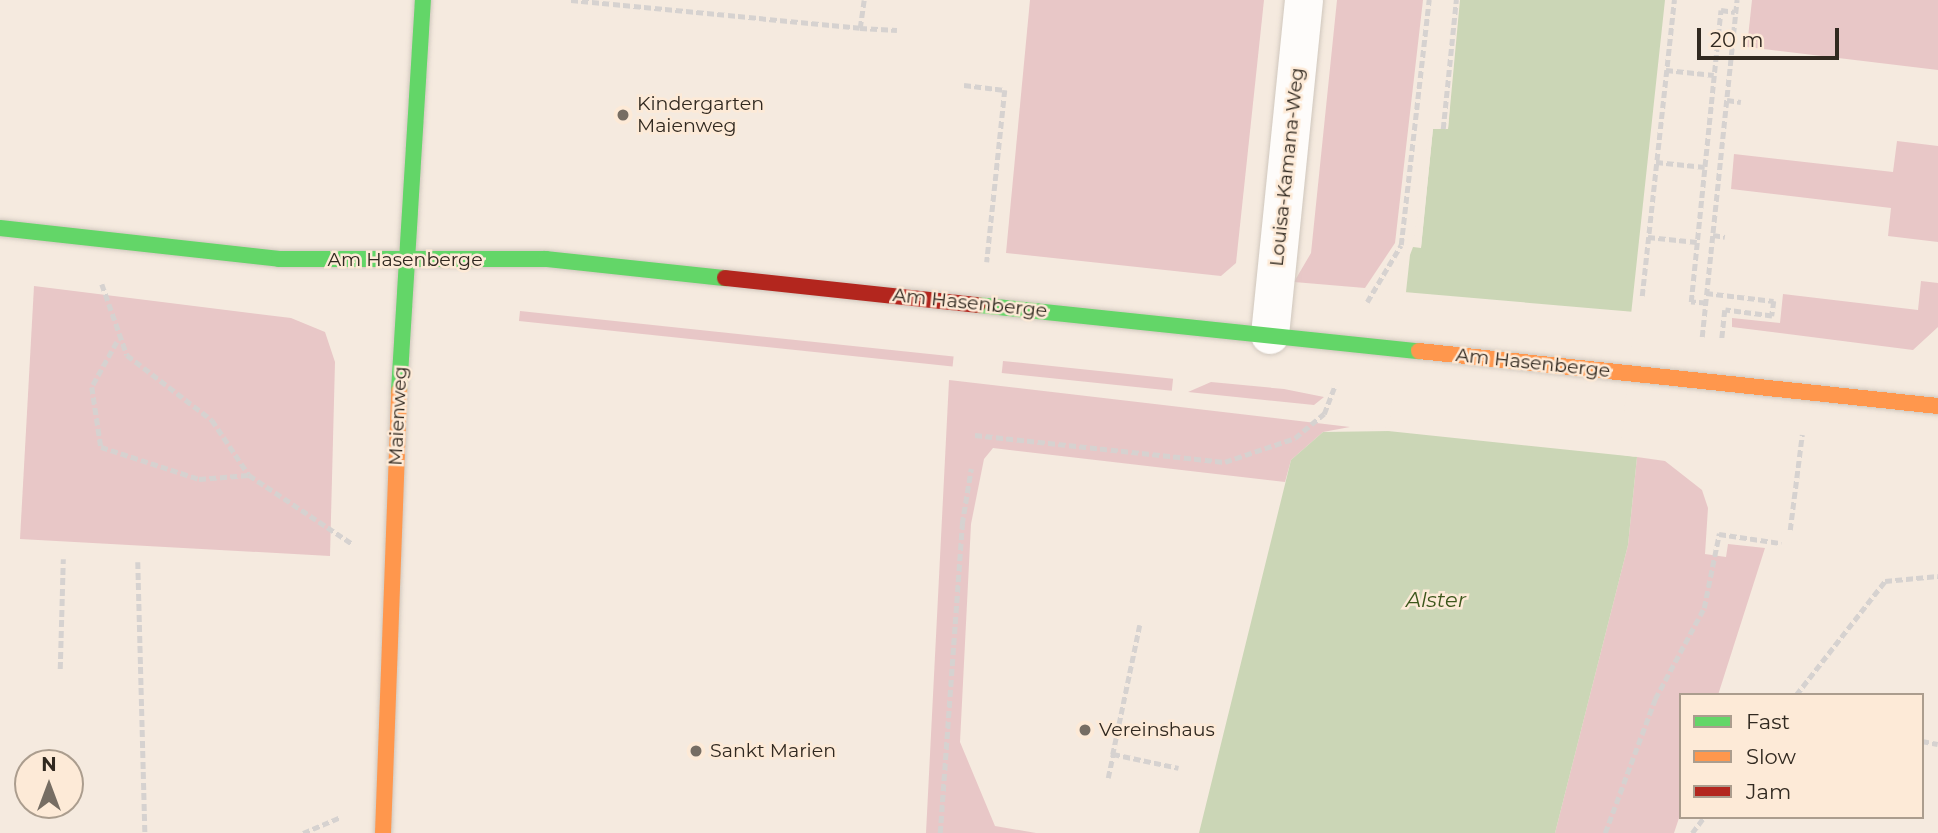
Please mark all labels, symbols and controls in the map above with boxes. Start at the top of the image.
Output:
scale bar [1700,14,1842,58]
text: 20 m [1710,27,1764,52]
street label: Louisa-Kamana-Weg [1265,66,1309,268]
place label: Kindergarten Maienweg [637,93,764,137]
marker: Kindergarten Maienweg [615,107,631,123]
street label: Am Hasenberge [327,249,483,271]
street label: Am Hasenberge [892,284,1048,322]
street label: Am Hasenberge [1455,344,1611,382]
street label: Maienweg [384,366,412,466]
water label: Alster [1406,587,1466,613]
legend [1679,693,1924,819]
text: Fast [1746,709,1790,734]
place label: Vereinshaus [1099,719,1215,741]
marker: Vereinshaus [1077,722,1093,738]
place label: Sankt Marien [710,740,836,762]
marker: Sankt Marien [688,743,704,759]
text: Slow [1746,744,1796,769]
north arrow [14,749,84,819]
text: N [41,753,57,776]
text: Jam [1746,779,1791,804]

